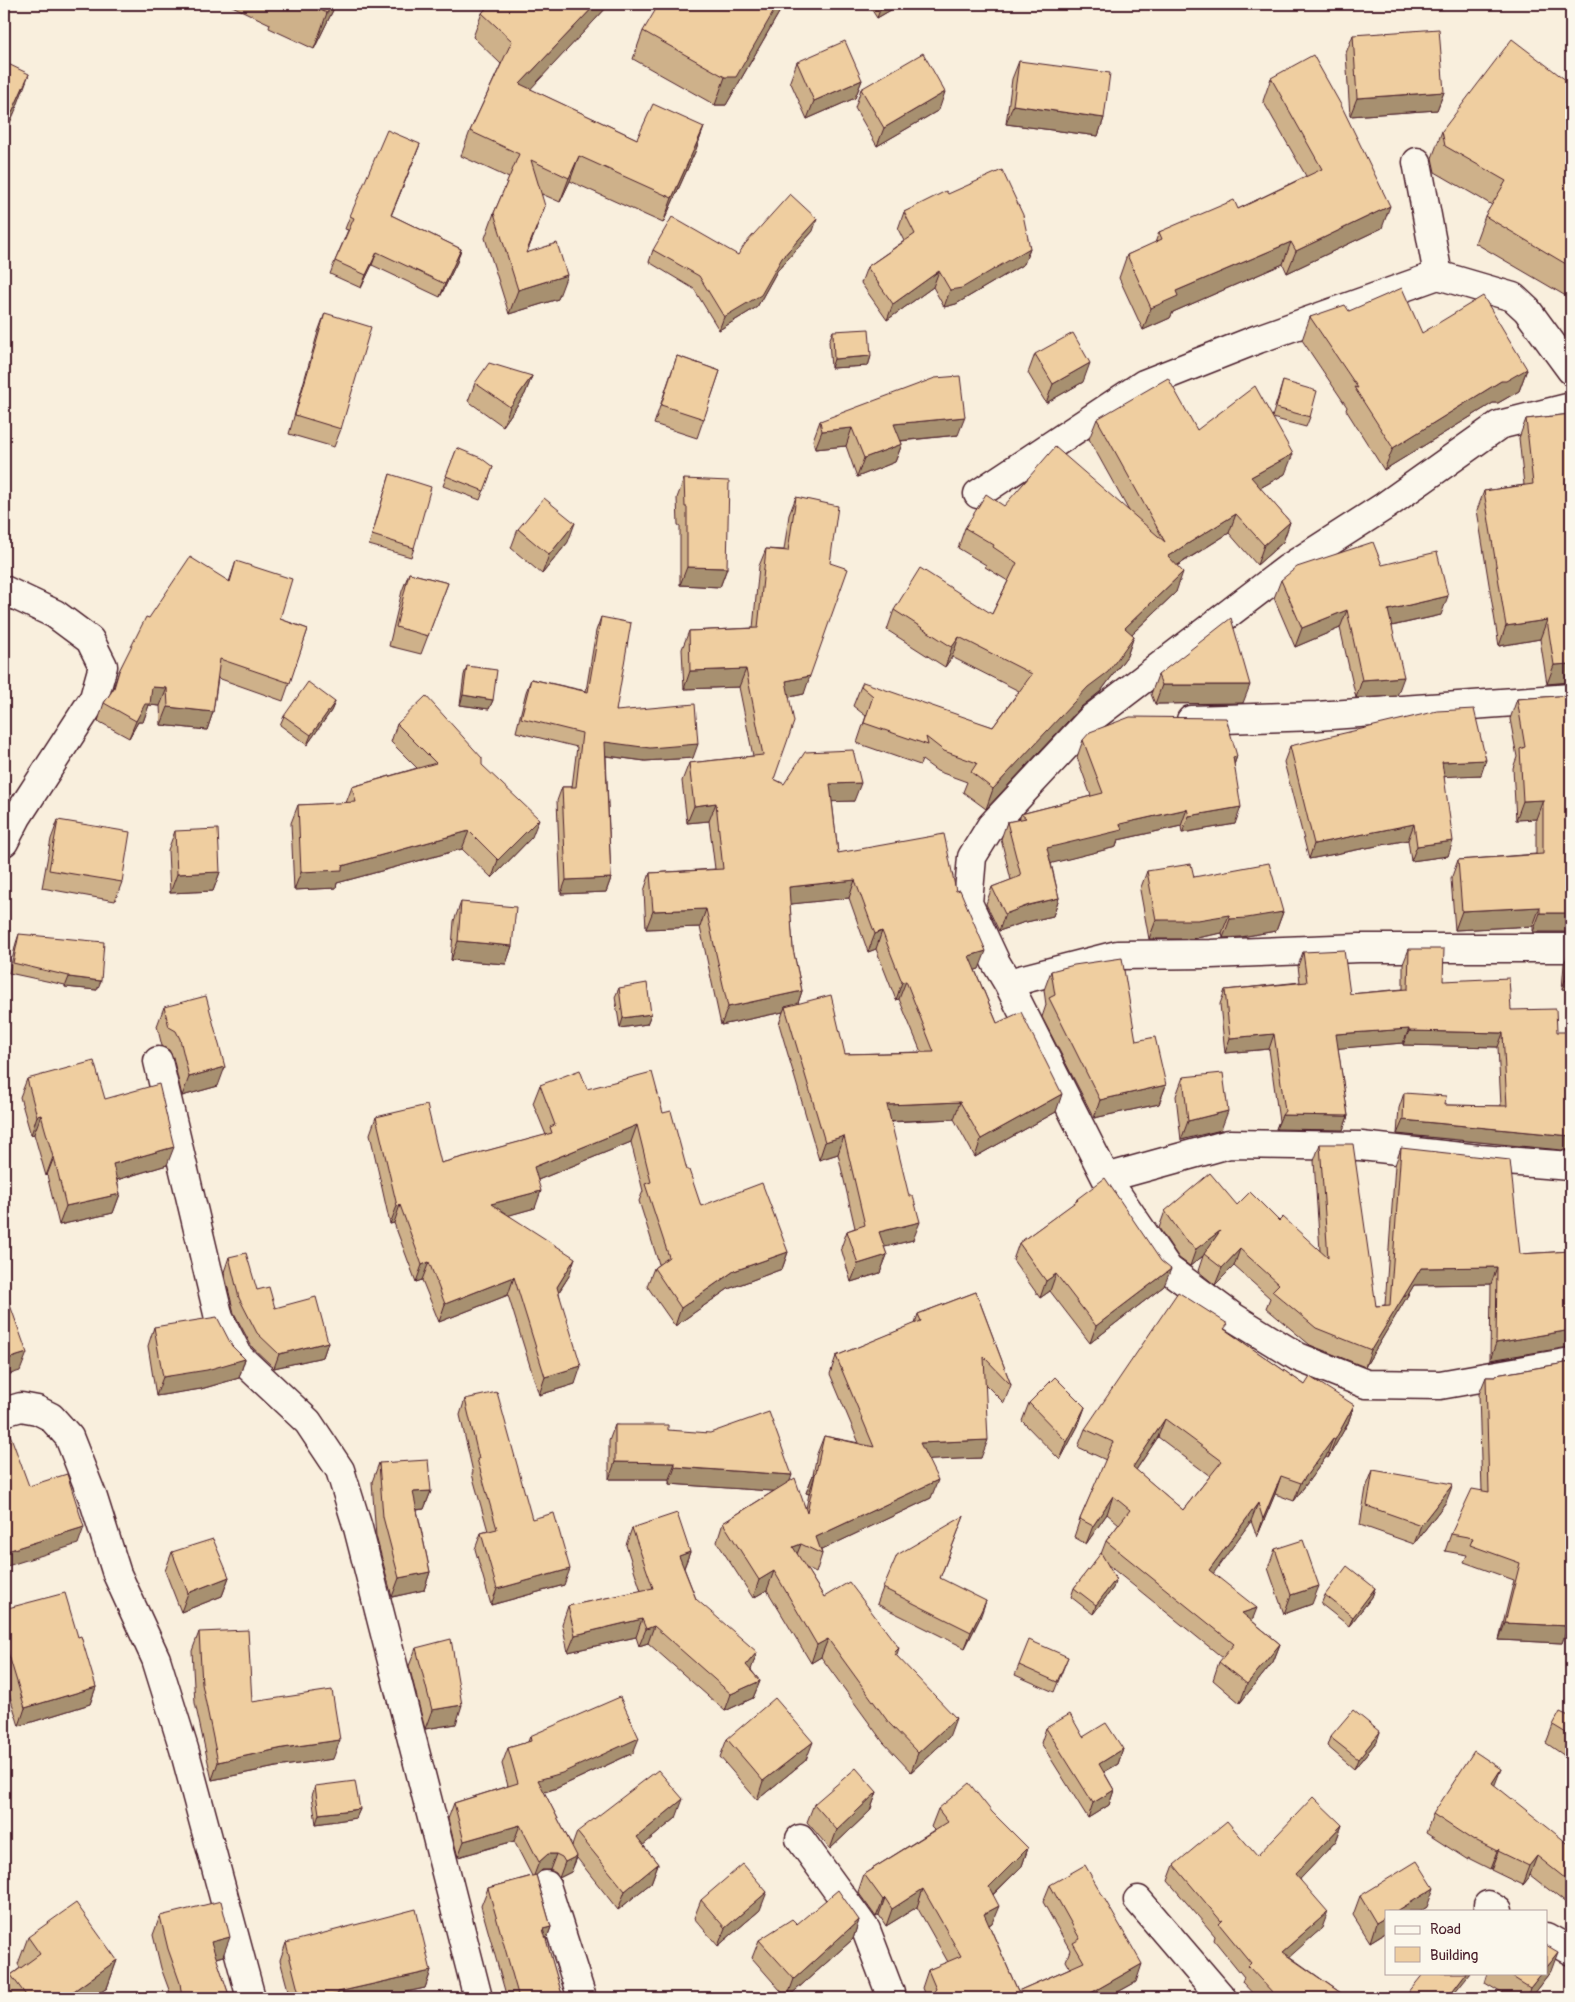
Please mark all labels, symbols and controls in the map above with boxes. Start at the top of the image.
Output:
legend [1385,1910,1548,1974]
text: Road [1430,1920,1461,1939]
text: Building [1430,1946,1478,1965]

